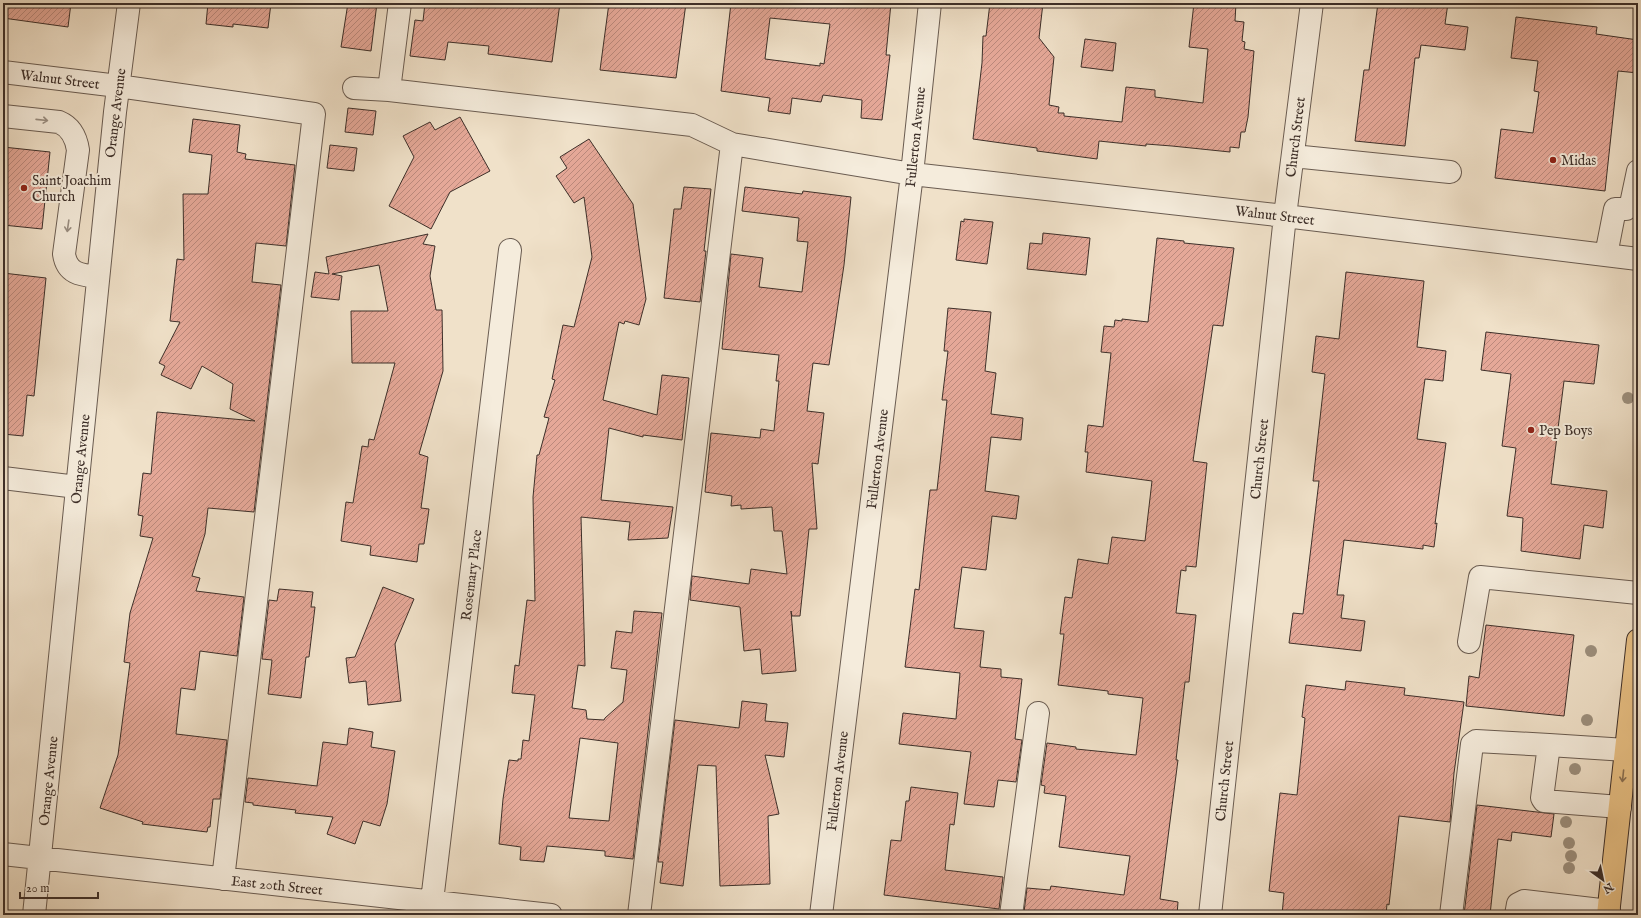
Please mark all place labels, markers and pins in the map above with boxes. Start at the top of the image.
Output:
place label: Midas [1561,152,1596,170]
marker: Midas [1548,155,1558,165]
place label: Saint Joachim Church [32,172,111,206]
marker: Saint Joachim Church [19,183,29,193]
place label: Pep Boys [1539,422,1593,440]
marker: Pep Boys [1526,425,1536,435]

